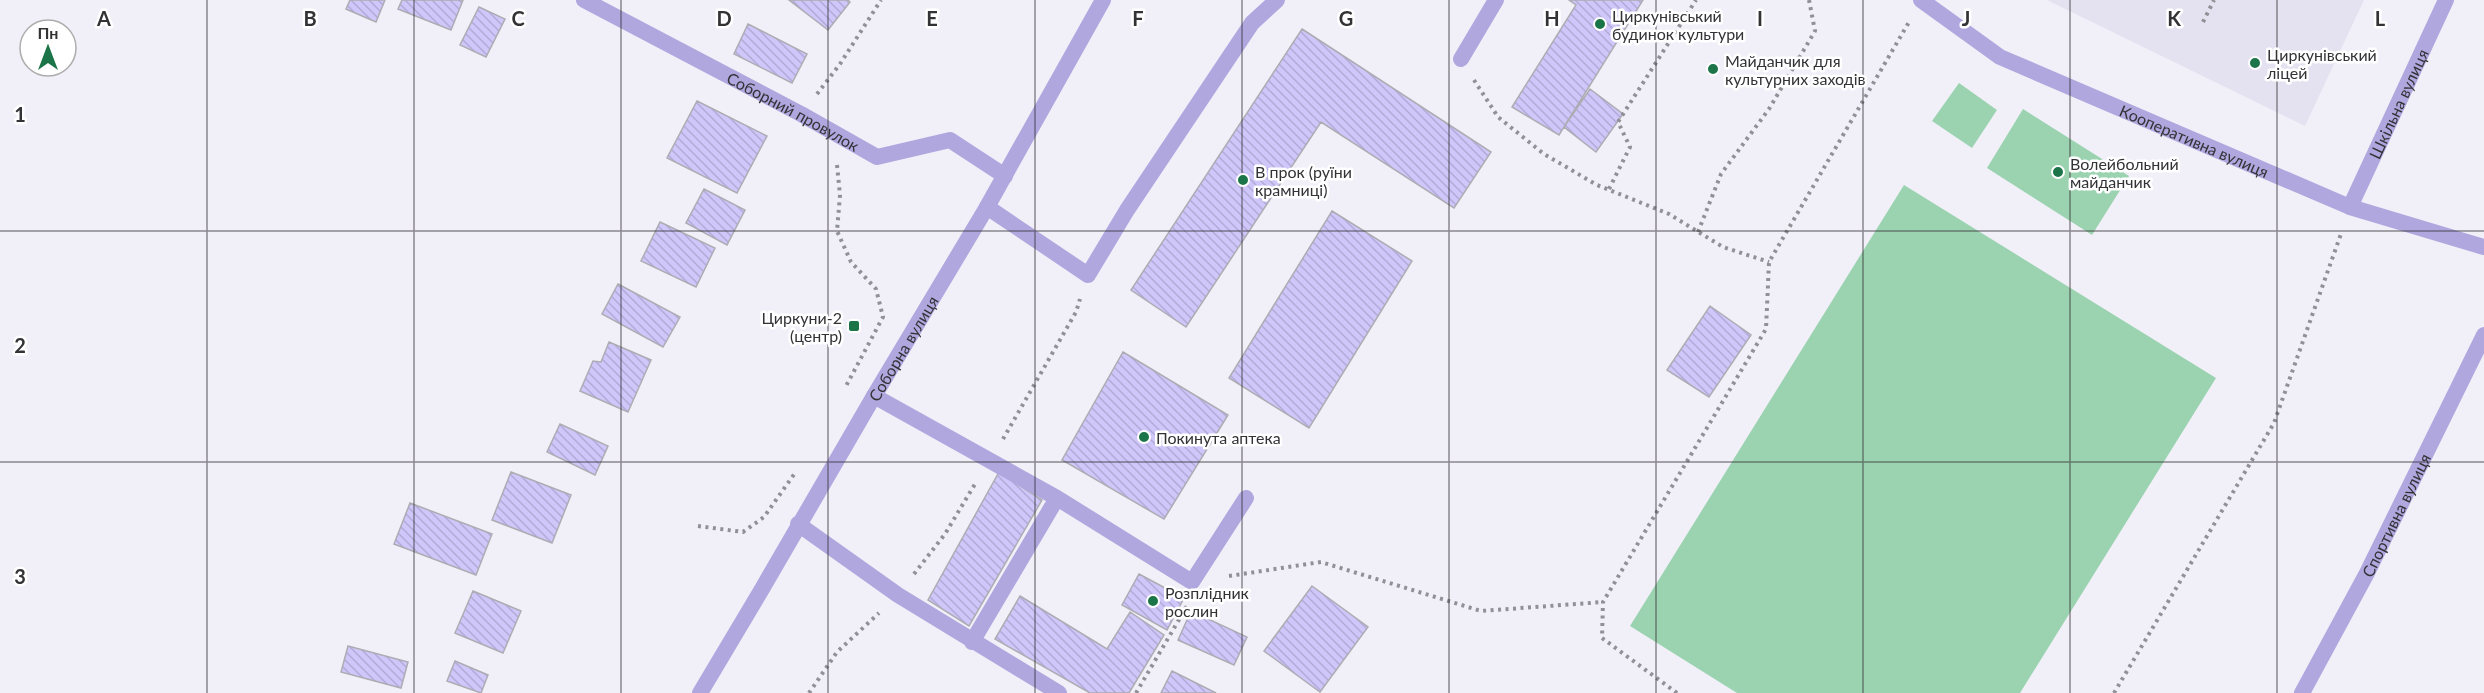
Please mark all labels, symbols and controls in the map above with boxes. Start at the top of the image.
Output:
text: A [96,6,111,30]
text: B [303,6,317,30]
text: C [511,6,525,30]
text: D [716,6,732,30]
text: E [926,6,938,30]
text: F [1132,6,1144,30]
text: G [1339,6,1353,30]
text: H [1544,6,1560,30]
place label: Циркунівський будинок культури [1612,6,1744,43]
text: I [1757,6,1763,30]
text: J [1962,6,1970,30]
text: K [2167,6,2181,30]
text: L [2375,6,2386,30]
marker: Циркунівський будинок культури [1593,17,1607,31]
north arrow [18,18,78,78]
text: Пн [38,23,58,42]
place label: Циркунівський ліцей [2267,45,2377,82]
street label: Шкільна вулиця [2364,46,2432,161]
place label: Майданчик для культурних заходів [1725,51,1866,88]
marker: Циркунівський ліцей [2248,56,2262,70]
marker: Майданчик для культурних заходів [1706,62,1720,76]
street label: Соборний провулок [724,67,863,155]
street label: Кооперативна вулиця [2117,100,2272,181]
text: 1 [14,102,26,126]
place label: Волейбольний майданчик [2070,154,2179,191]
place label: В прок (руїни крамниці) [1255,162,1352,199]
marker: Волейбольний майданчик [2051,165,2065,179]
marker: В прок (руїни крамниці) [1236,173,1250,187]
street label: Соборна вулиця [864,292,941,404]
place label: Циркуни-2 (центр) [762,308,842,345]
marker: Циркуни-2 (центр) [847,319,861,333]
text: 2 [14,333,26,357]
place label: Покинута аптека [1156,428,1281,447]
marker: Покинута аптека [1137,430,1151,444]
street label: Спортивна вулиця [2357,450,2434,580]
text: 3 [14,564,26,588]
place label: Розплідник рослин [1165,583,1250,620]
marker: Розплідник рослин [1146,594,1160,608]

